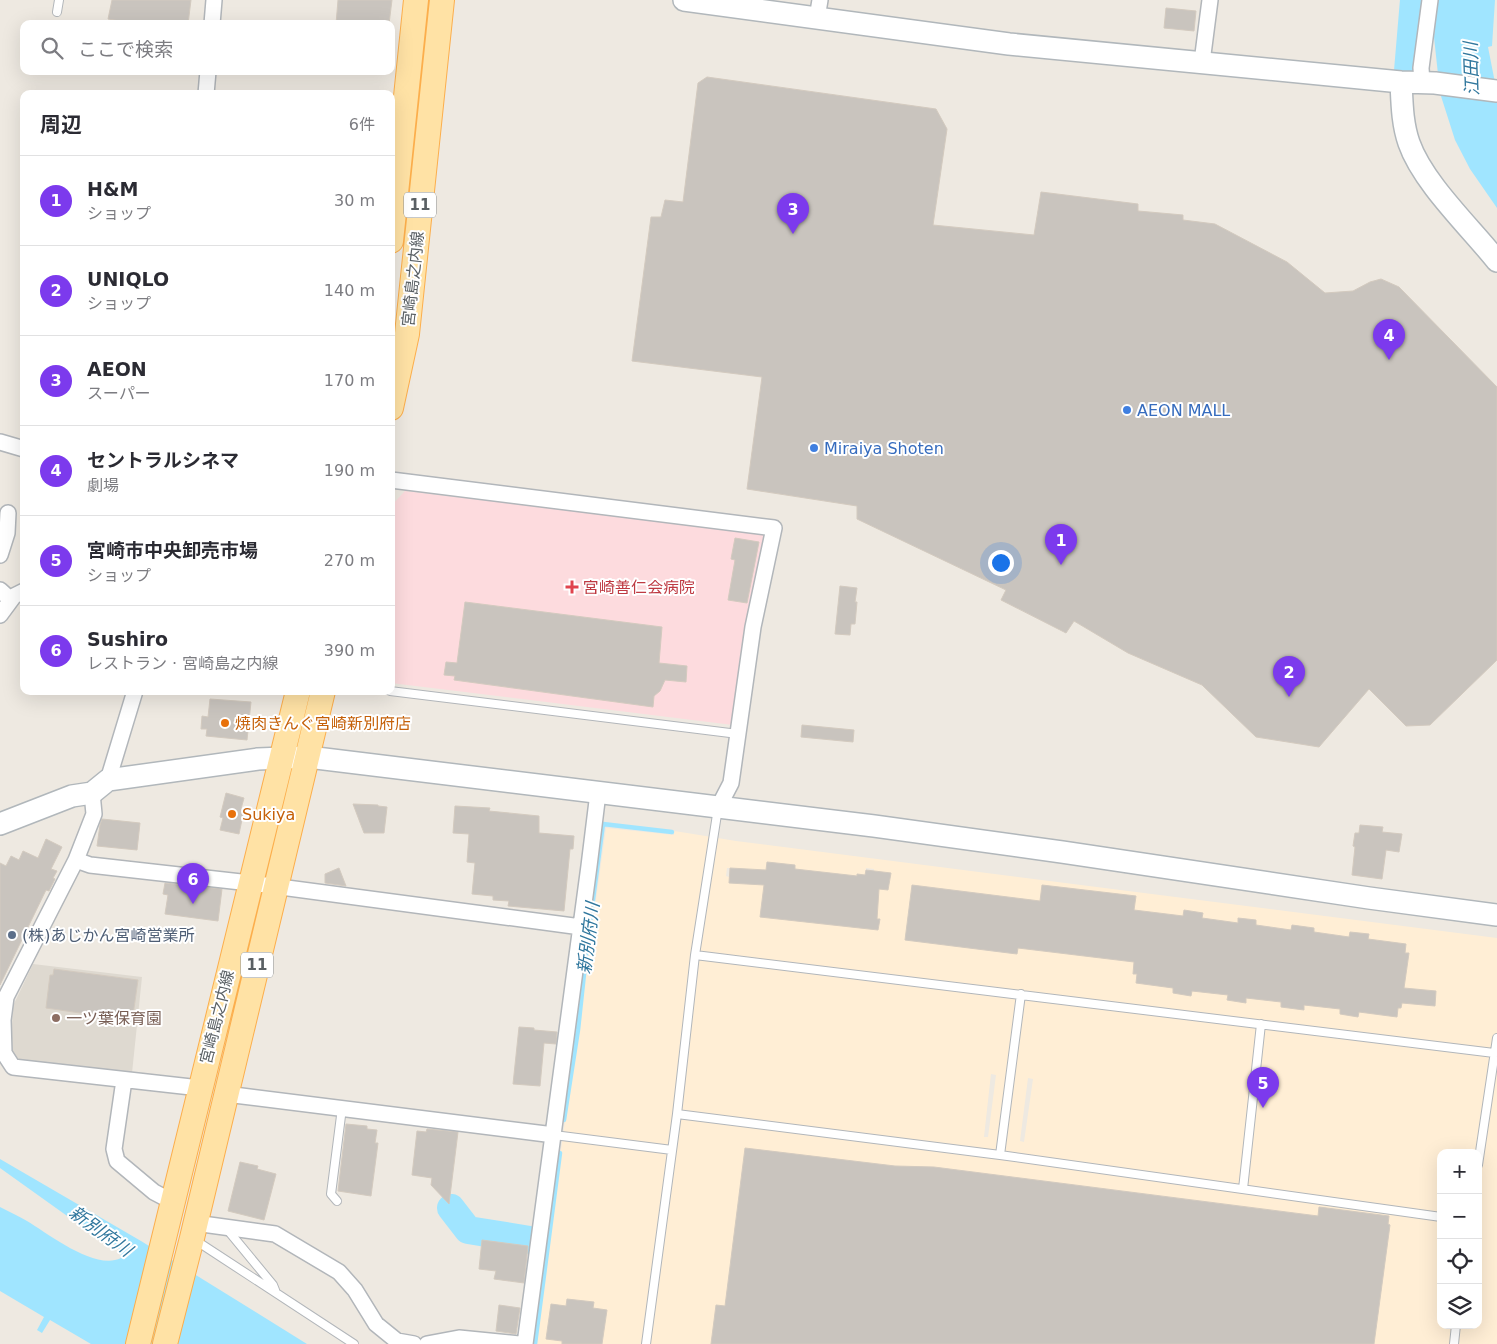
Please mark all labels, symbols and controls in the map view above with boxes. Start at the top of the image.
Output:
search box [20,20,395,75]
icon: search [38,34,66,62]
text: ここで検索 [78,38,173,60]
water label: 江田川 [1459,40,1482,96]
text: 周辺 [40,113,82,137]
text: 6件 [349,115,375,134]
text: H&M [87,178,138,200]
text: 1 [50,191,62,210]
text: 30 m [334,191,375,210]
road number: 11 [404,192,436,218]
pin: 3 [777,193,809,234]
text: ショップ [87,204,151,223]
street label: 宮崎島之内線 [399,230,427,328]
text: UNIQLO [87,268,169,290]
text: 2 [50,281,62,300]
text: 140 m [324,281,375,300]
text: ショップ [87,294,151,313]
pin: 4 [1373,319,1405,360]
text: AEON [87,358,147,380]
text: 3 [50,371,62,390]
text: 170 m [324,371,375,390]
text: スーパー [87,384,151,403]
place label: AEON MALL [1137,401,1230,420]
marker: AEON MALL [1121,404,1133,416]
place label: Miraiya Shoten [824,439,944,458]
marker: Miraiya Shoten [808,442,820,454]
text: セントラルシネマ [87,449,239,471]
text: 4 [50,461,62,480]
text: 190 m [324,461,375,480]
text: 劇場 [87,476,119,495]
pin: 1 [1045,524,1077,565]
text: 宮崎市中央卸売市場 [87,539,258,561]
your location [988,550,1014,576]
text: 5 [50,551,62,570]
text: 270 m [324,551,375,570]
text: ショップ [87,566,151,585]
place label: 宮崎善仁会病院 [583,578,695,597]
marker: 宮崎善仁会病院 [565,580,579,594]
text: Sushiro [87,628,168,650]
text: 6 [50,641,62,660]
text: 390 m [324,641,375,660]
text: レストラン · 宮崎島之内線 [87,654,278,673]
pin: 2 [1273,656,1305,697]
place label: 焼肉きんぐ宮崎新別府店 [235,714,411,733]
marker: 焼肉きんぐ宮崎新別府店 [219,717,231,729]
place label: Sukiya [242,805,295,824]
marker: Sukiya [226,808,238,820]
pin: 6 [177,863,209,904]
water label: 新別府川 [573,899,603,975]
place label: (株)あじかん宮崎営業所 [22,926,195,945]
marker: (株)あじかん宮崎営業所 [6,929,18,941]
road number: 11 [241,952,273,978]
street label: 宮崎島之内線 [196,968,238,1066]
place label: 一ツ葉保育園 [66,1009,162,1028]
marker: 一ツ葉保育園 [50,1012,62,1024]
pin: 5 [1247,1067,1279,1108]
map controls [1437,1149,1482,1329]
button: + [1437,1149,1482,1194]
button: − [1437,1194,1482,1239]
water label: 新別府川 [66,1201,138,1262]
button: locate [1437,1239,1482,1284]
button: layers [1437,1284,1482,1329]

